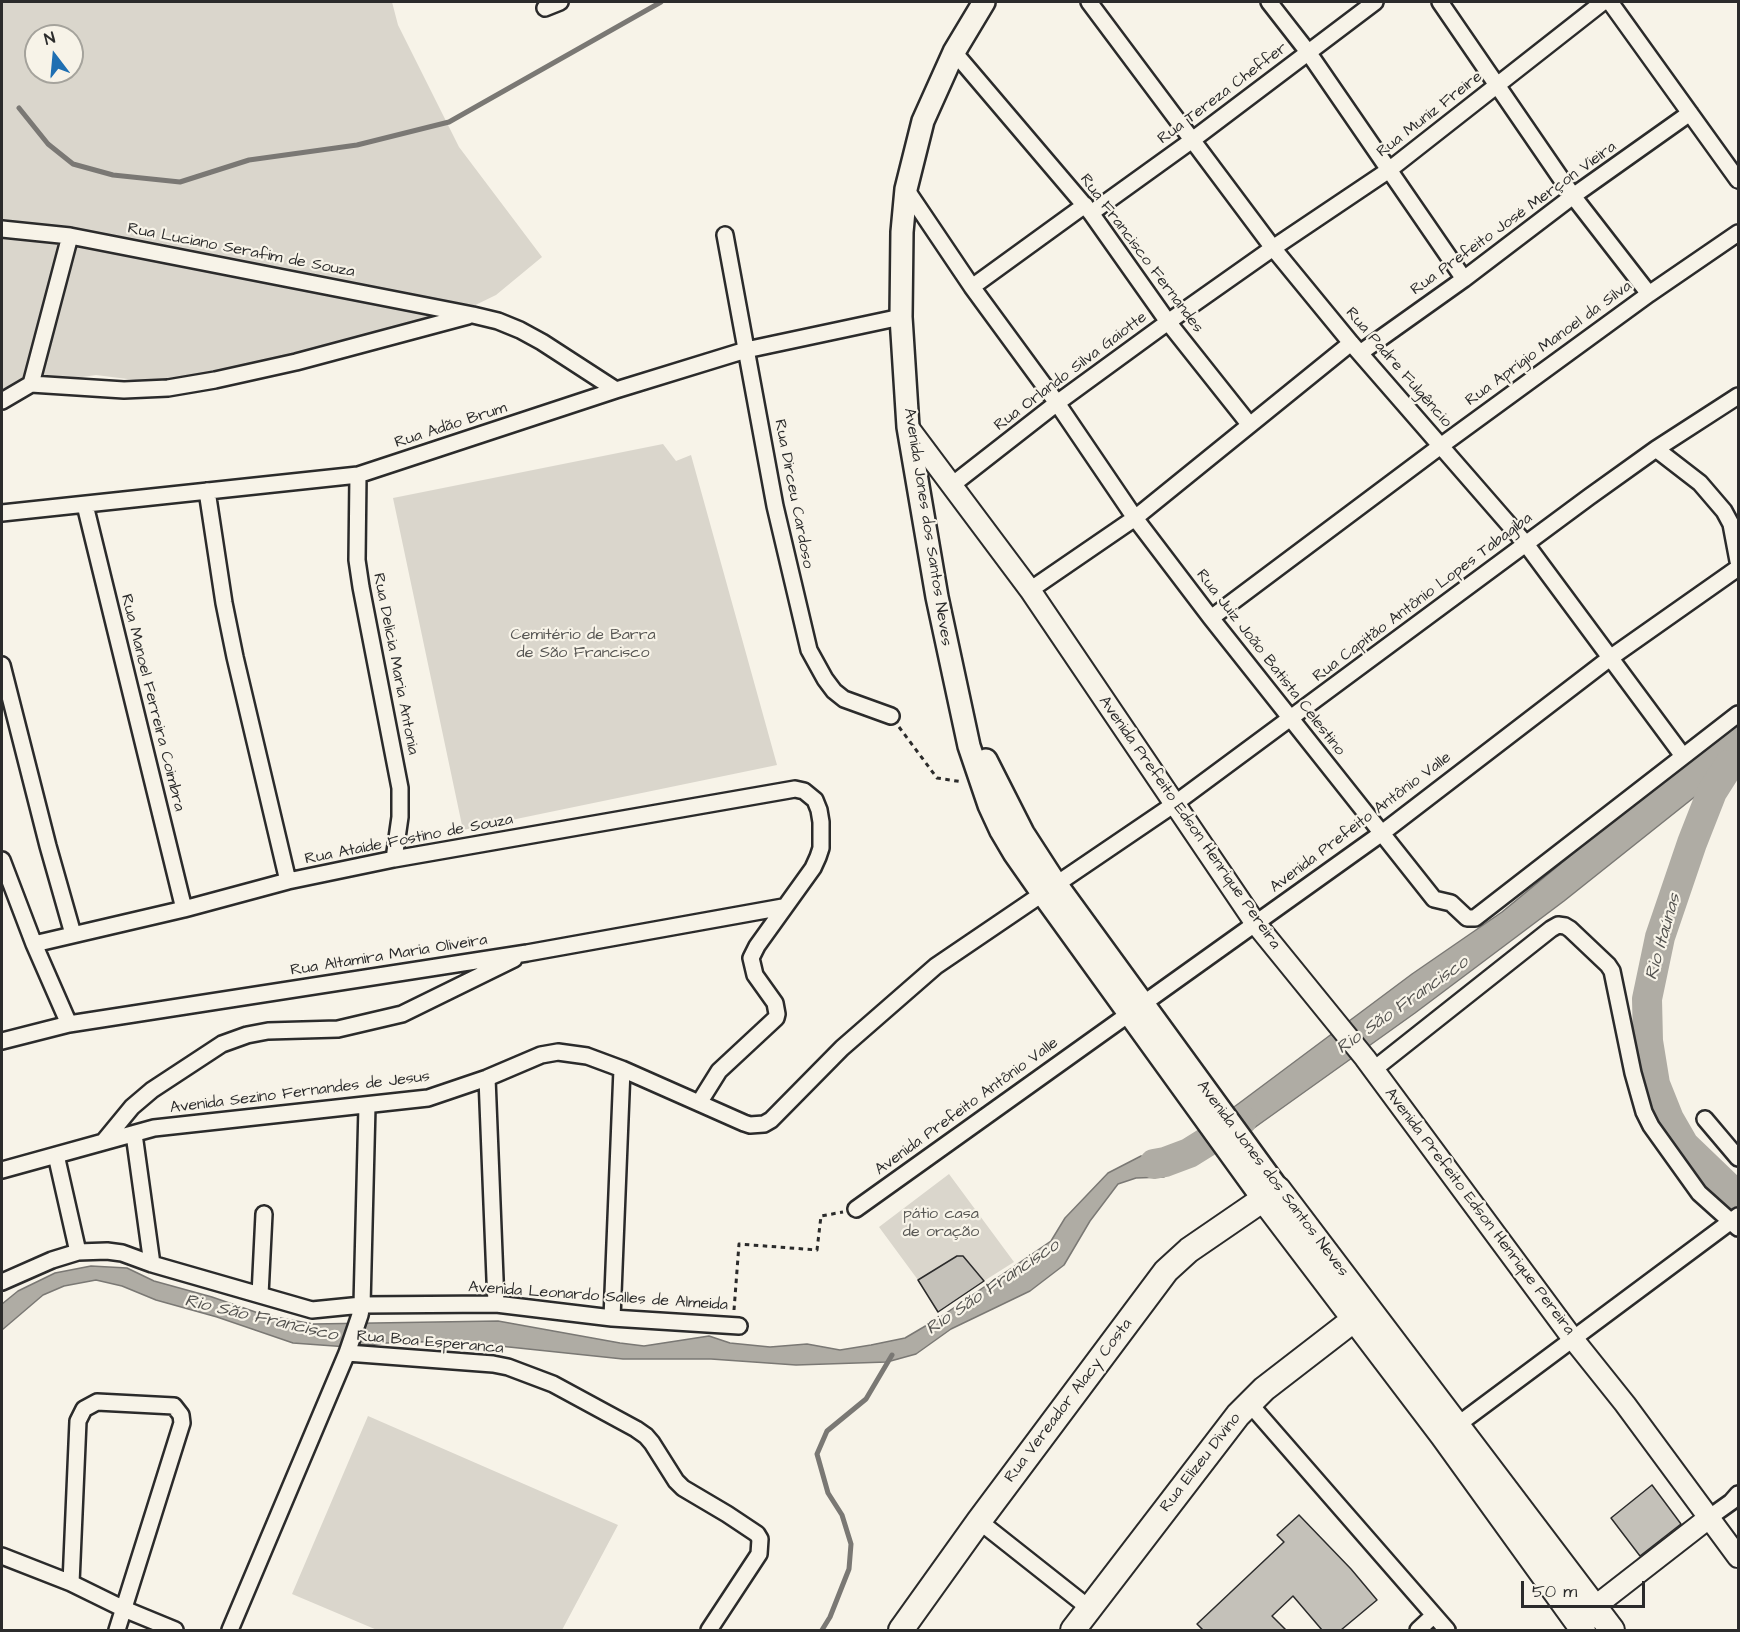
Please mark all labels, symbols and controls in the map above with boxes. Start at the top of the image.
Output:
north arrow [24,24,84,84]
text: N [42,27,57,51]
street label: Rua Tereza Cheffer [1155,39,1291,149]
street label: Rua Muniz Freire [1373,68,1487,162]
street label: Rua Prefeito José Merçon Vieira [1407,138,1621,300]
street label: Rua Francisco Fernandes [1075,171,1207,337]
street label: Rua Luciano Serafim de Souza [126,220,356,282]
street label: Rua Aprígio Manoel da Silva [1462,277,1636,411]
street label: Rua Padre Fulgêncio [1341,304,1455,432]
street label: Rua Orlando Silva Gaiotte [991,308,1151,436]
street label: Rua Adão Brum [392,399,510,453]
street label: Avenida Jones dos Santos Neves [899,407,955,647]
street label: Rua Dirceu Cardoso [769,418,817,570]
street label: Rua Capitão Antônio Lopes Tabagiba [1310,509,1536,687]
street label: Rua Juiz João Batista Celestino [1191,566,1349,760]
street label: Rua Delicia Maria Antonia [368,572,422,756]
street label: Rua Manoel Ferreira Coimbra [116,592,188,814]
park label: Cemitério de Barra de São Francisco [510,626,656,664]
street label: Avenida Prefeito Edson Henrique Pereira [1094,693,1284,953]
street label: Avenida Prefeito Antônio Valle [1267,749,1455,897]
street label: Rua Ataíde Fostino de Souza [303,810,515,870]
water label: Rio Itaúnas [1641,892,1687,982]
street label: Rua Altamira Maria Oliveira [289,931,489,981]
water label: Rio São Francisco [1333,952,1473,1060]
street label: Avenida Prefeito Antônio Valle [872,1034,1062,1180]
street label: Avenida Sezino Fernandes de Jesus [169,1068,431,1118]
street label: Avenida Jones dos Santos Neves [1192,1077,1352,1281]
street label: Avenida Prefeito Edson Henrique Pereira [1380,1085,1578,1339]
park label: pátio casa de oração [903,1205,979,1243]
water label: Rio São Francisco [922,1235,1064,1341]
street label: Avenida Leonardo Salles de Almeida [468,1278,728,1316]
water label: Rio São Francisco [182,1291,340,1347]
street label: Rua Vereador Alacy Costa [1001,1315,1137,1487]
street label: Rua Boa Esperanca [356,1327,504,1359]
street label: Rua Elizeu Divino [1156,1410,1246,1516]
scale bar [1524,1569,1648,1607]
text: 50 m [1532,1579,1577,1604]

